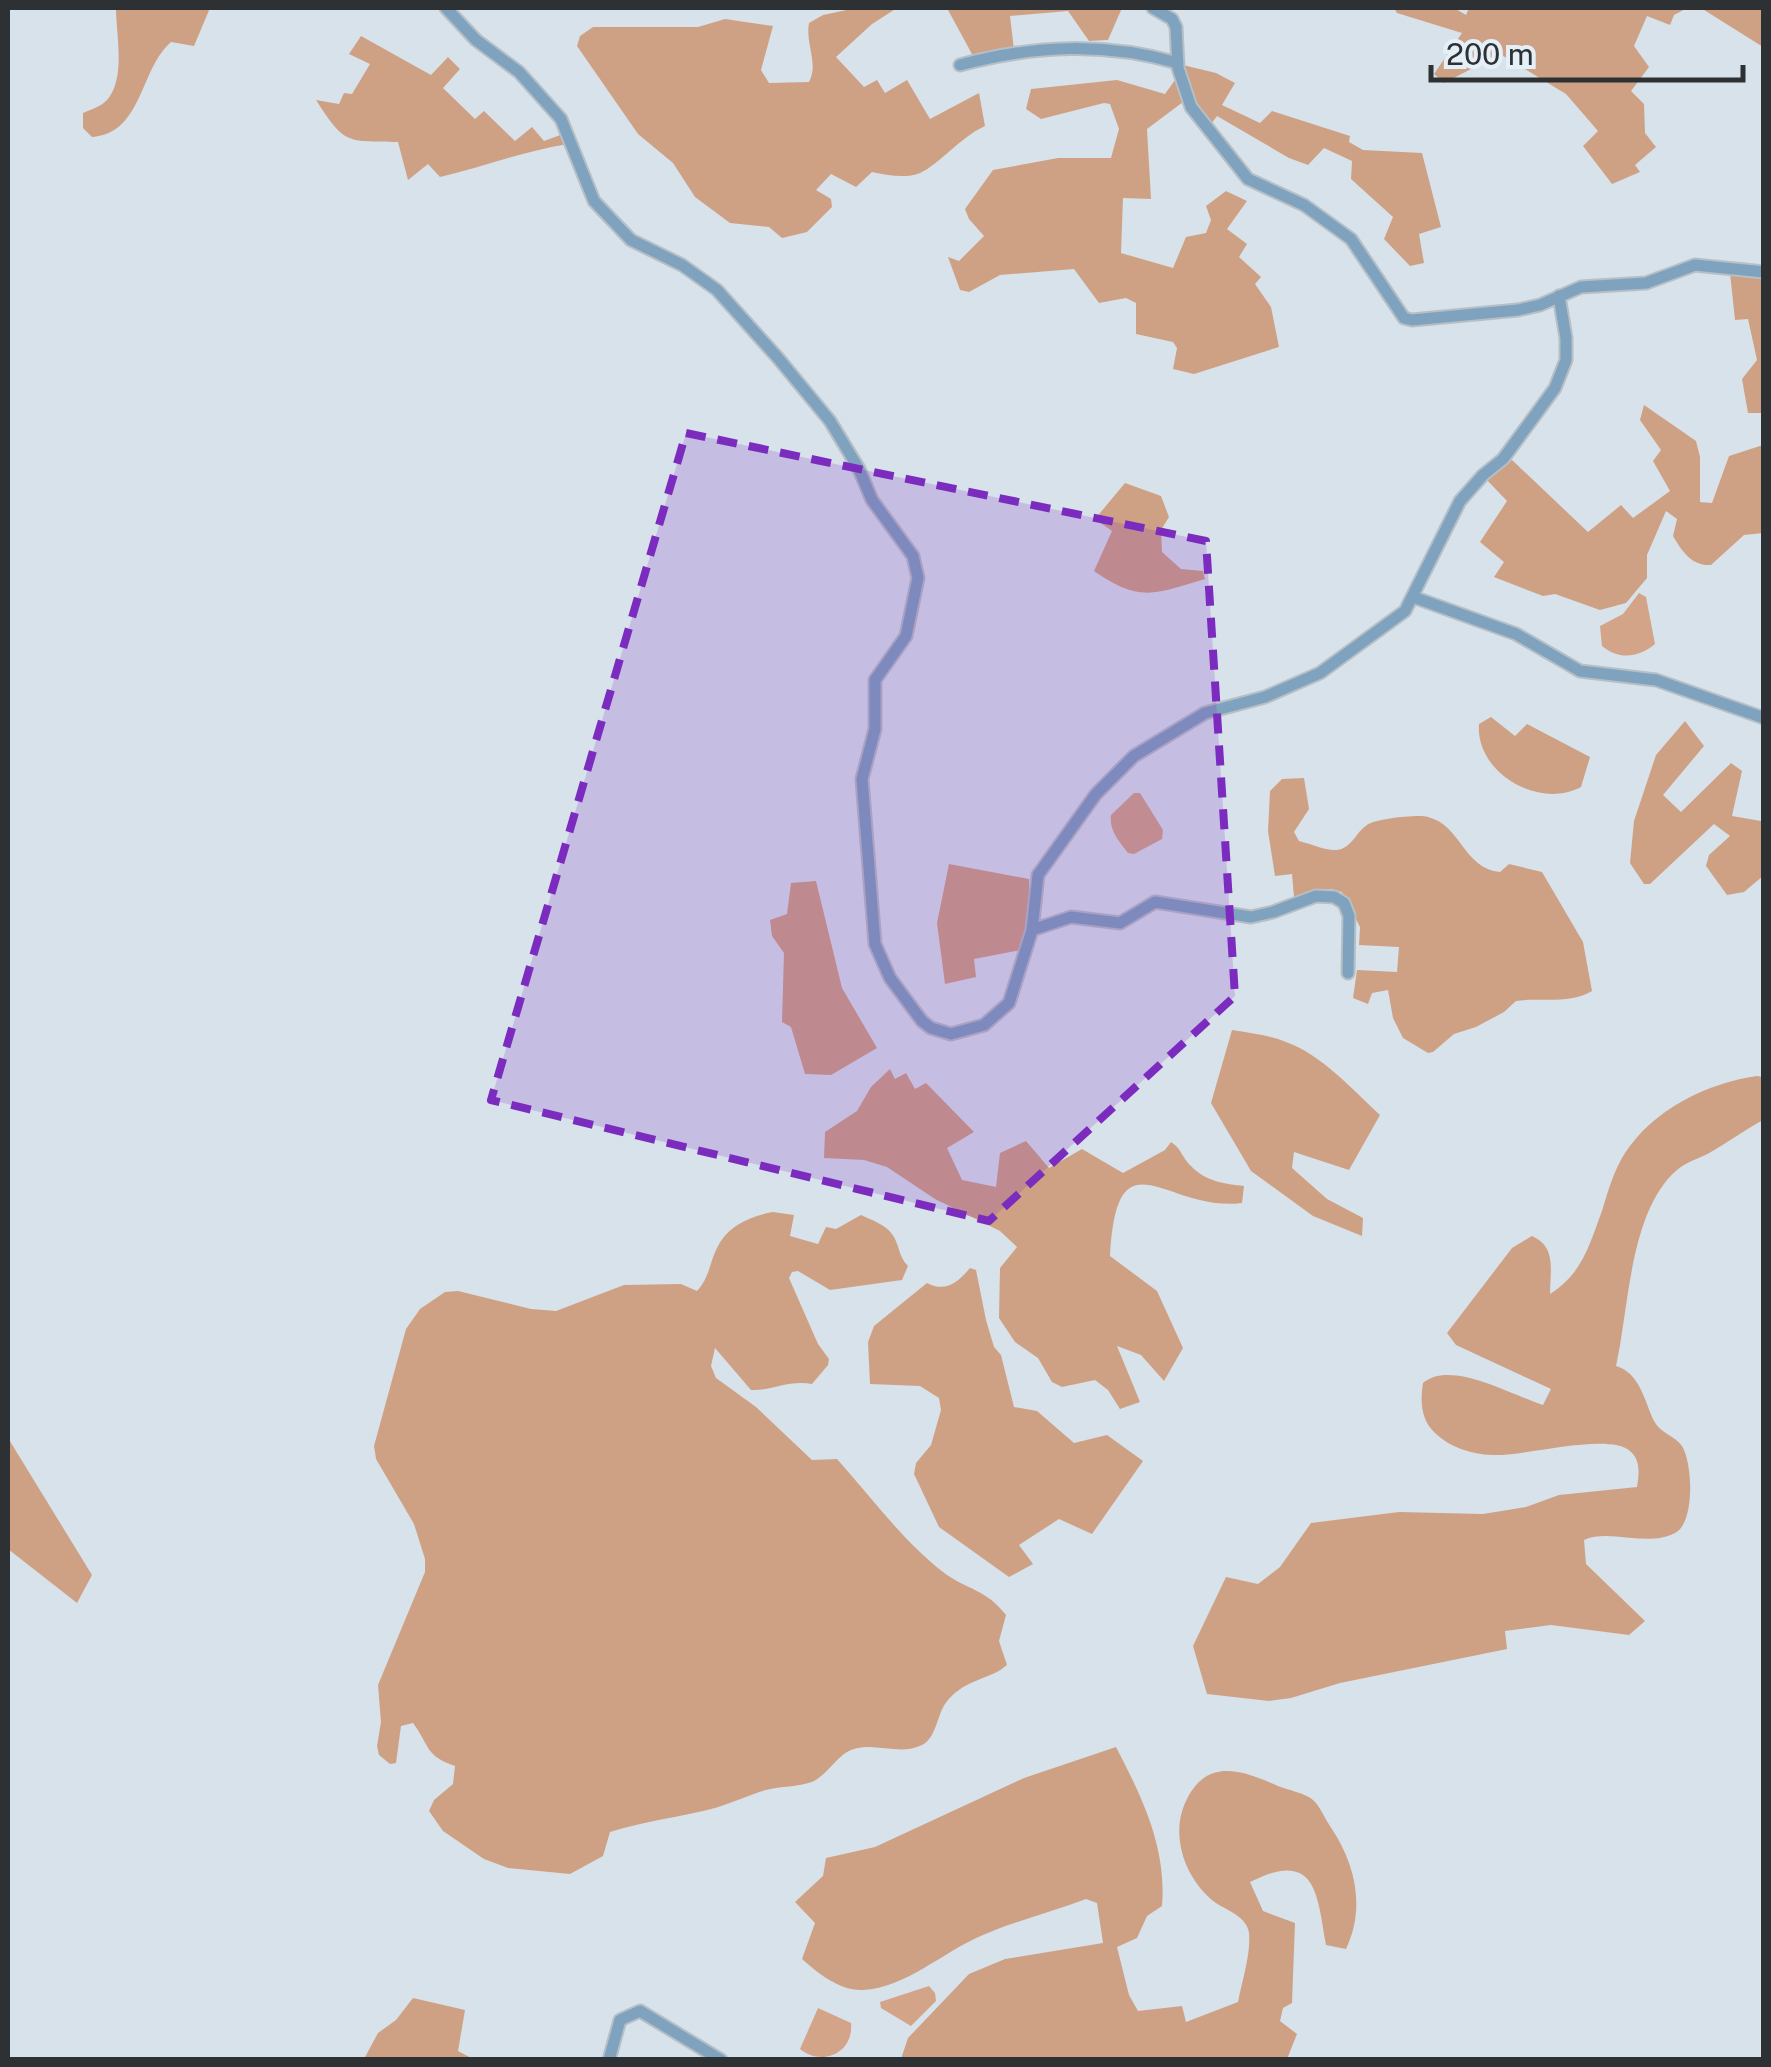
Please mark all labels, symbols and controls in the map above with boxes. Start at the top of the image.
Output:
scale bar [1431,20,1744,82]
text: 200 m [1446,36,1534,72]

